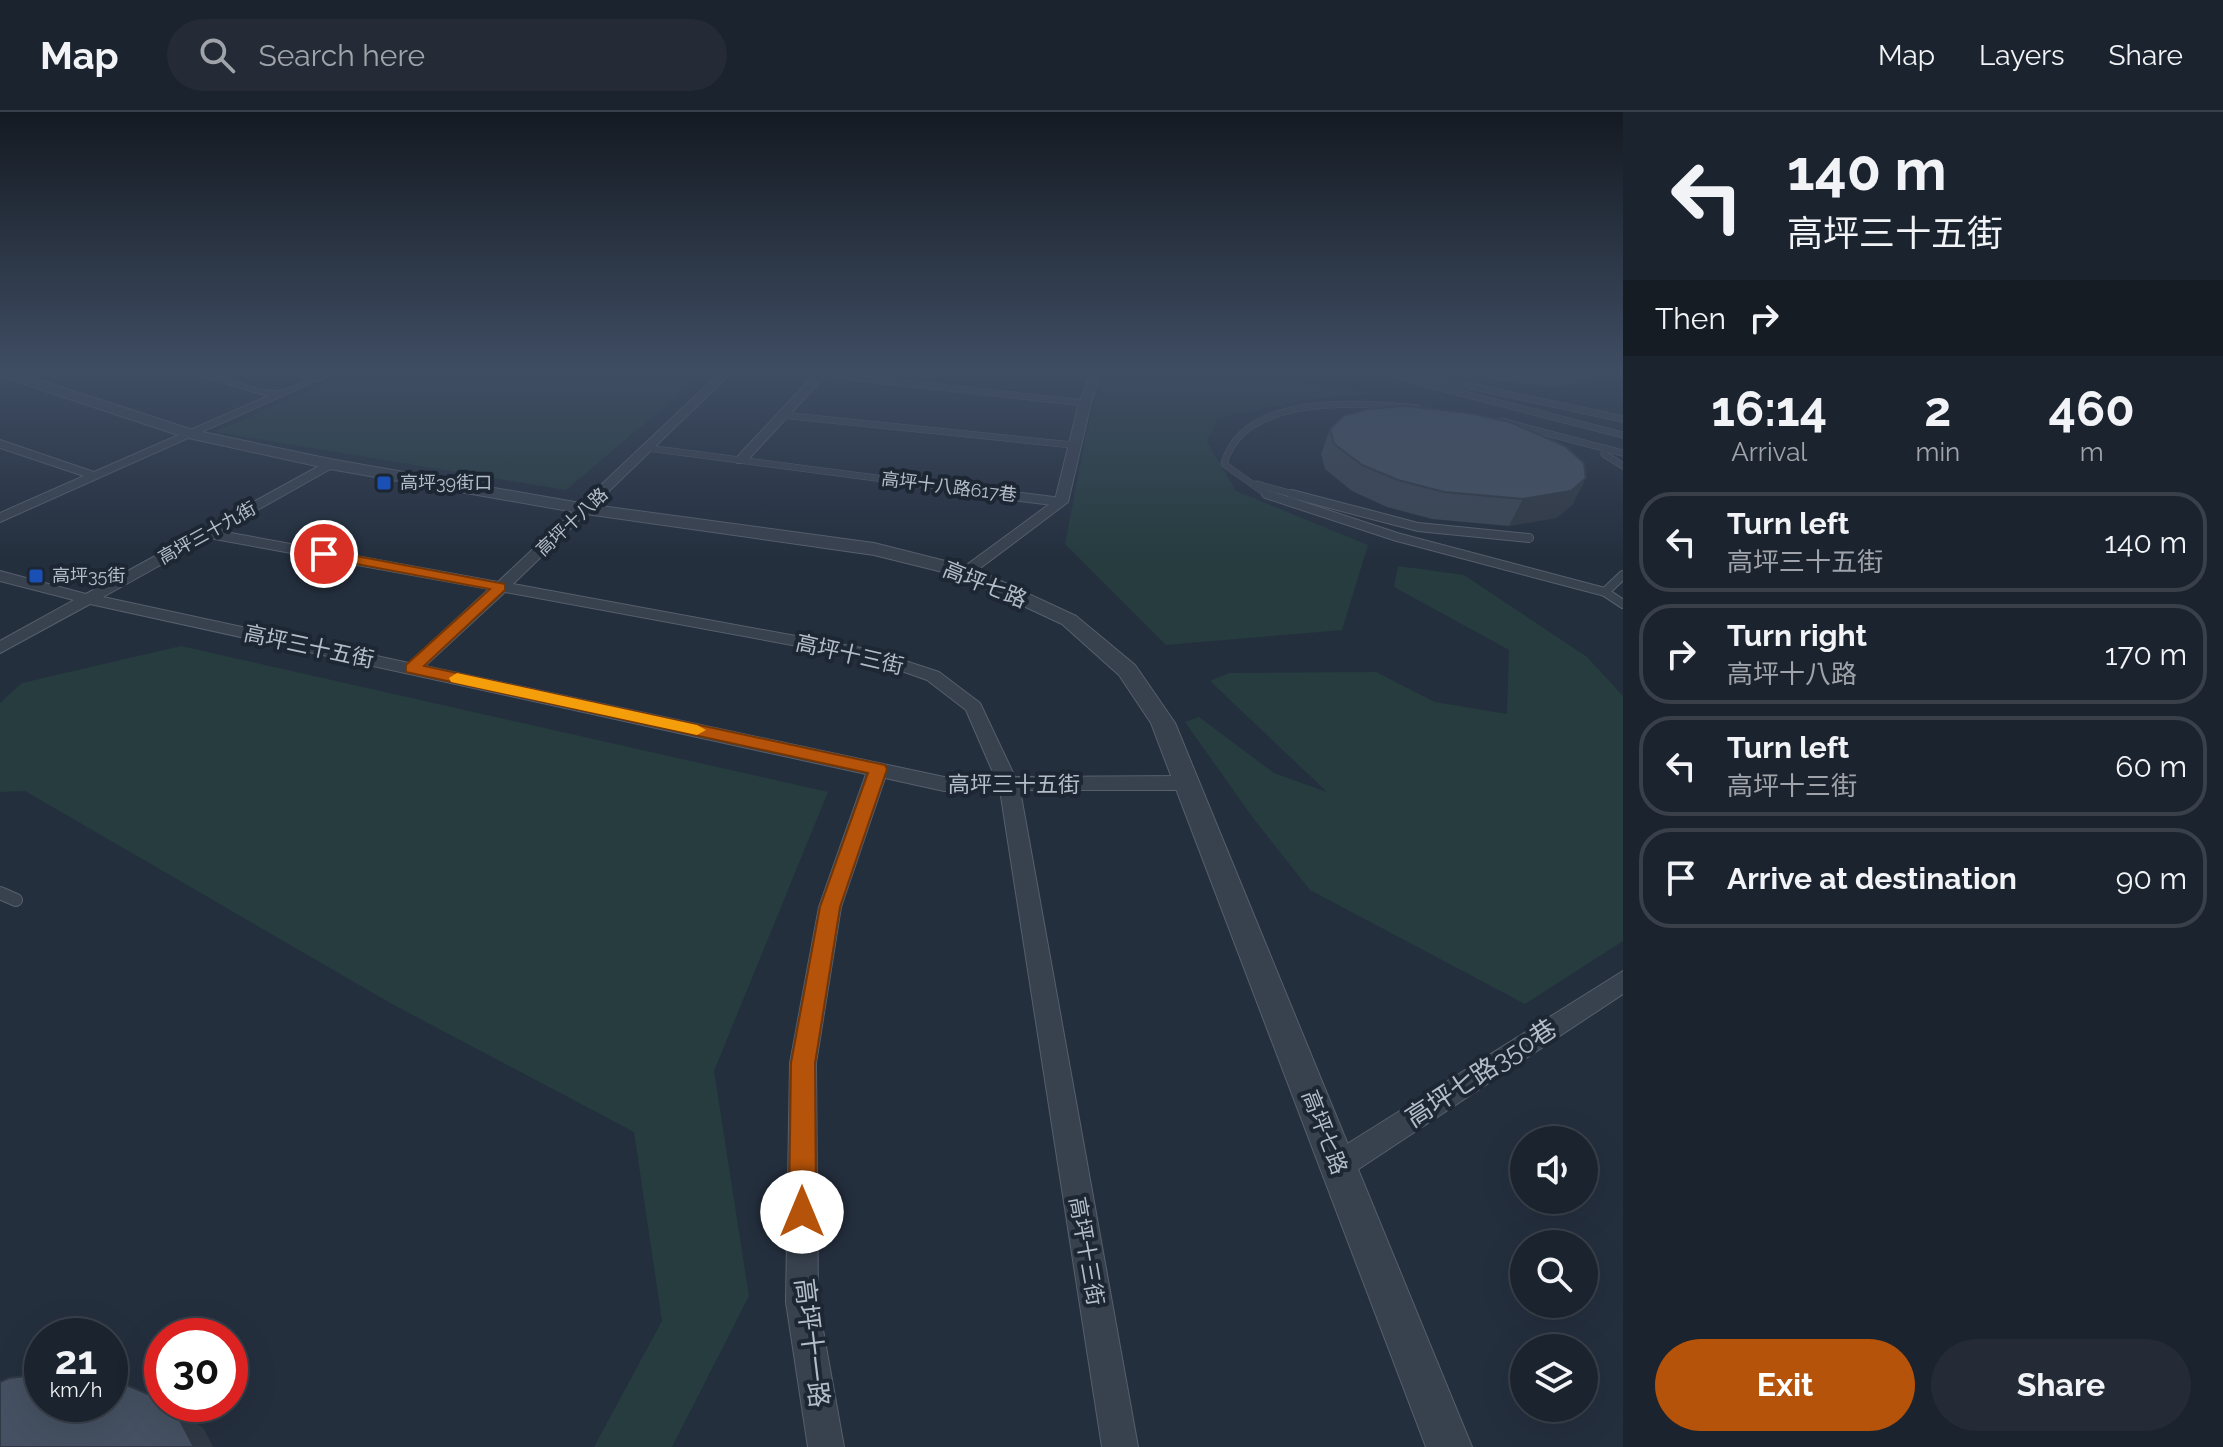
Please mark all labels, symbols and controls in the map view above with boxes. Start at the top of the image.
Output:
search box [167,19,727,91]
text: Map [40,33,119,78]
icon: search [195,33,239,77]
text: Search here [259,38,425,73]
text: Map [1878,39,1935,72]
text: Layers [1979,39,2065,72]
text: Share [2109,39,2183,72]
text: 140 m [1787,137,1947,203]
icon: left [1655,144,1759,248]
text: 高坪三十五街 [1787,212,2003,254]
icon: right [1742,296,1786,340]
text: Then [1655,301,1726,336]
text: 16:14 [1711,381,1827,437]
text: 2 [1924,381,1951,437]
text: 460 [2049,381,2135,437]
text: Arrival [1731,437,1807,467]
text: min [1916,437,1960,467]
text: m [2080,437,2104,467]
street label: 高坪十八路617巷 [880,468,1018,505]
place label: 高坪39街口 [400,472,492,493]
marker: 高坪39街口 [375,474,393,492]
street label: 高坪十八路 [532,483,612,560]
street label: 高坪三十九街 [154,497,259,568]
text: Turn left [1727,506,1849,541]
pin [290,520,358,588]
icon: left [1659,520,1703,564]
text: 140 m [2104,525,2187,560]
icon: arrive [302,532,346,576]
text: 高坪三十五街 [1727,547,1883,577]
street label: 高坪七路 [939,555,1031,613]
place label: 高坪35街 [52,565,125,586]
marker: 高坪35街 [27,567,45,585]
text: Turn right [1727,618,1867,653]
street label: 高坪三十五街 [242,620,376,672]
street label: 高坪十三街 [793,629,907,679]
icon: right [1659,632,1703,676]
text: 170 m [2105,637,2187,672]
text: 高坪十八路 [1727,659,1857,689]
text: Turn left [1727,730,1849,765]
icon: left [1659,744,1703,788]
text: 60 m [2115,749,2187,784]
street label: 高坪三十五街 [948,771,1080,797]
text: 高坪十三街 [1727,771,1857,801]
icon: arrive [1659,856,1703,900]
text: Arrive at destination [1727,861,2017,896]
text: 90 m [2116,861,2187,896]
street label: 高坪七路350巷 [1400,1013,1562,1133]
street label: 高坪七路 [1297,1086,1353,1178]
map controls [1510,1126,1598,1422]
button: sound [1510,1126,1598,1214]
position arrow [760,1170,844,1254]
street label: 高坪十三街 [1065,1195,1109,1307]
button: search [1510,1230,1598,1318]
street label: 高坪十一路 [789,1277,835,1409]
speed limit sign: 30 [144,1318,248,1422]
button: layers [1510,1334,1598,1422]
text: 21 [55,1336,97,1383]
button: Exit [1655,1339,1915,1431]
button: Share [1931,1339,2191,1431]
text: km/h [50,1378,102,1402]

